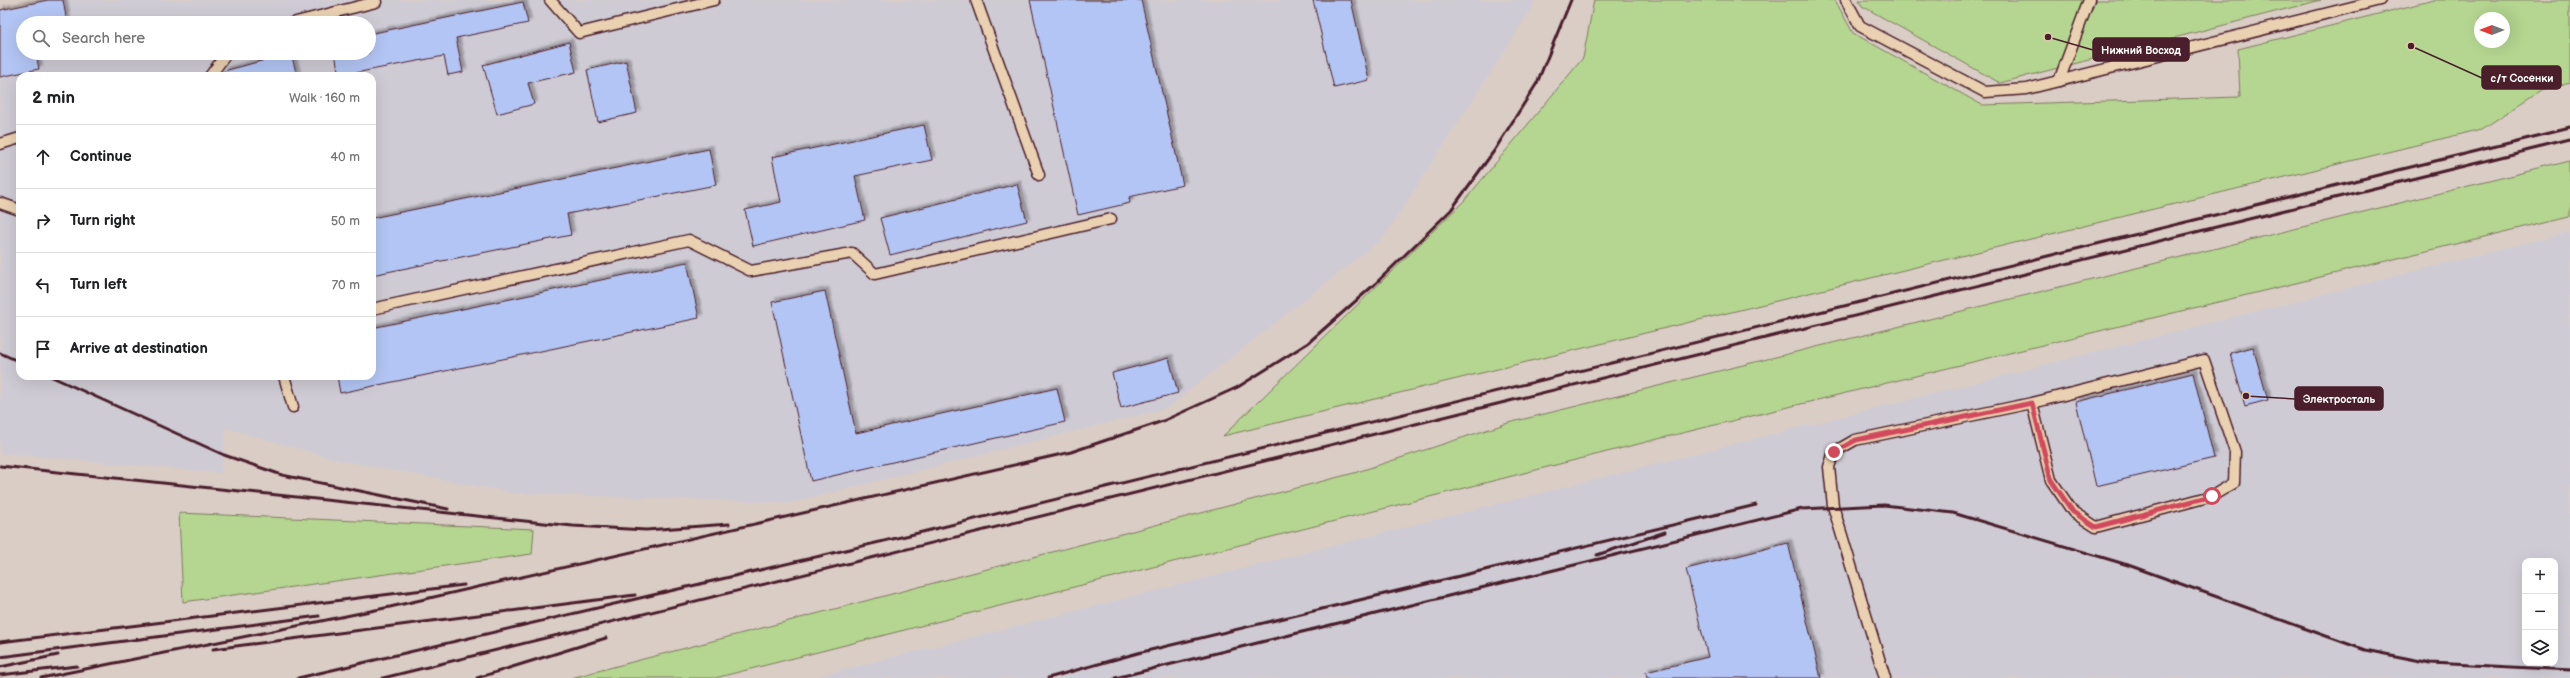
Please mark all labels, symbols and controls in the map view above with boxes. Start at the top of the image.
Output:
north arrow [2474,12,2510,48]
search box [16,16,376,60]
icon: search [30,27,52,49]
text: Search here [62,29,145,48]
callout: Нижний Восход [2093,38,2189,61]
text: Нижний Восход [2101,44,2181,57]
callout: с/т Сосенки [2482,66,2561,89]
text: с/т Сосенки [2491,72,2553,85]
text: 2 min [32,88,75,108]
text: Walk · 160 m [289,90,360,106]
icon: ahead [32,146,54,168]
text: Continue [70,147,132,166]
text: 40 m [330,149,360,165]
icon: right [32,210,54,232]
text: Turn right [70,211,135,230]
text: 50 m [331,213,360,229]
icon: left [32,274,54,296]
text: Turn left [70,275,127,294]
text: 70 m [332,277,360,293]
icon: arrive [32,338,54,360]
text: Arrive at destination [70,339,208,358]
callout: Электросталь [2295,387,2383,410]
text: Электросталь [2303,393,2375,406]
route end [1825,443,1843,461]
route start [2203,487,2221,505]
map controls [2522,558,2558,666]
button: + [2522,558,2558,594]
button: − [2522,594,2558,630]
button: layers [2522,630,2558,666]

